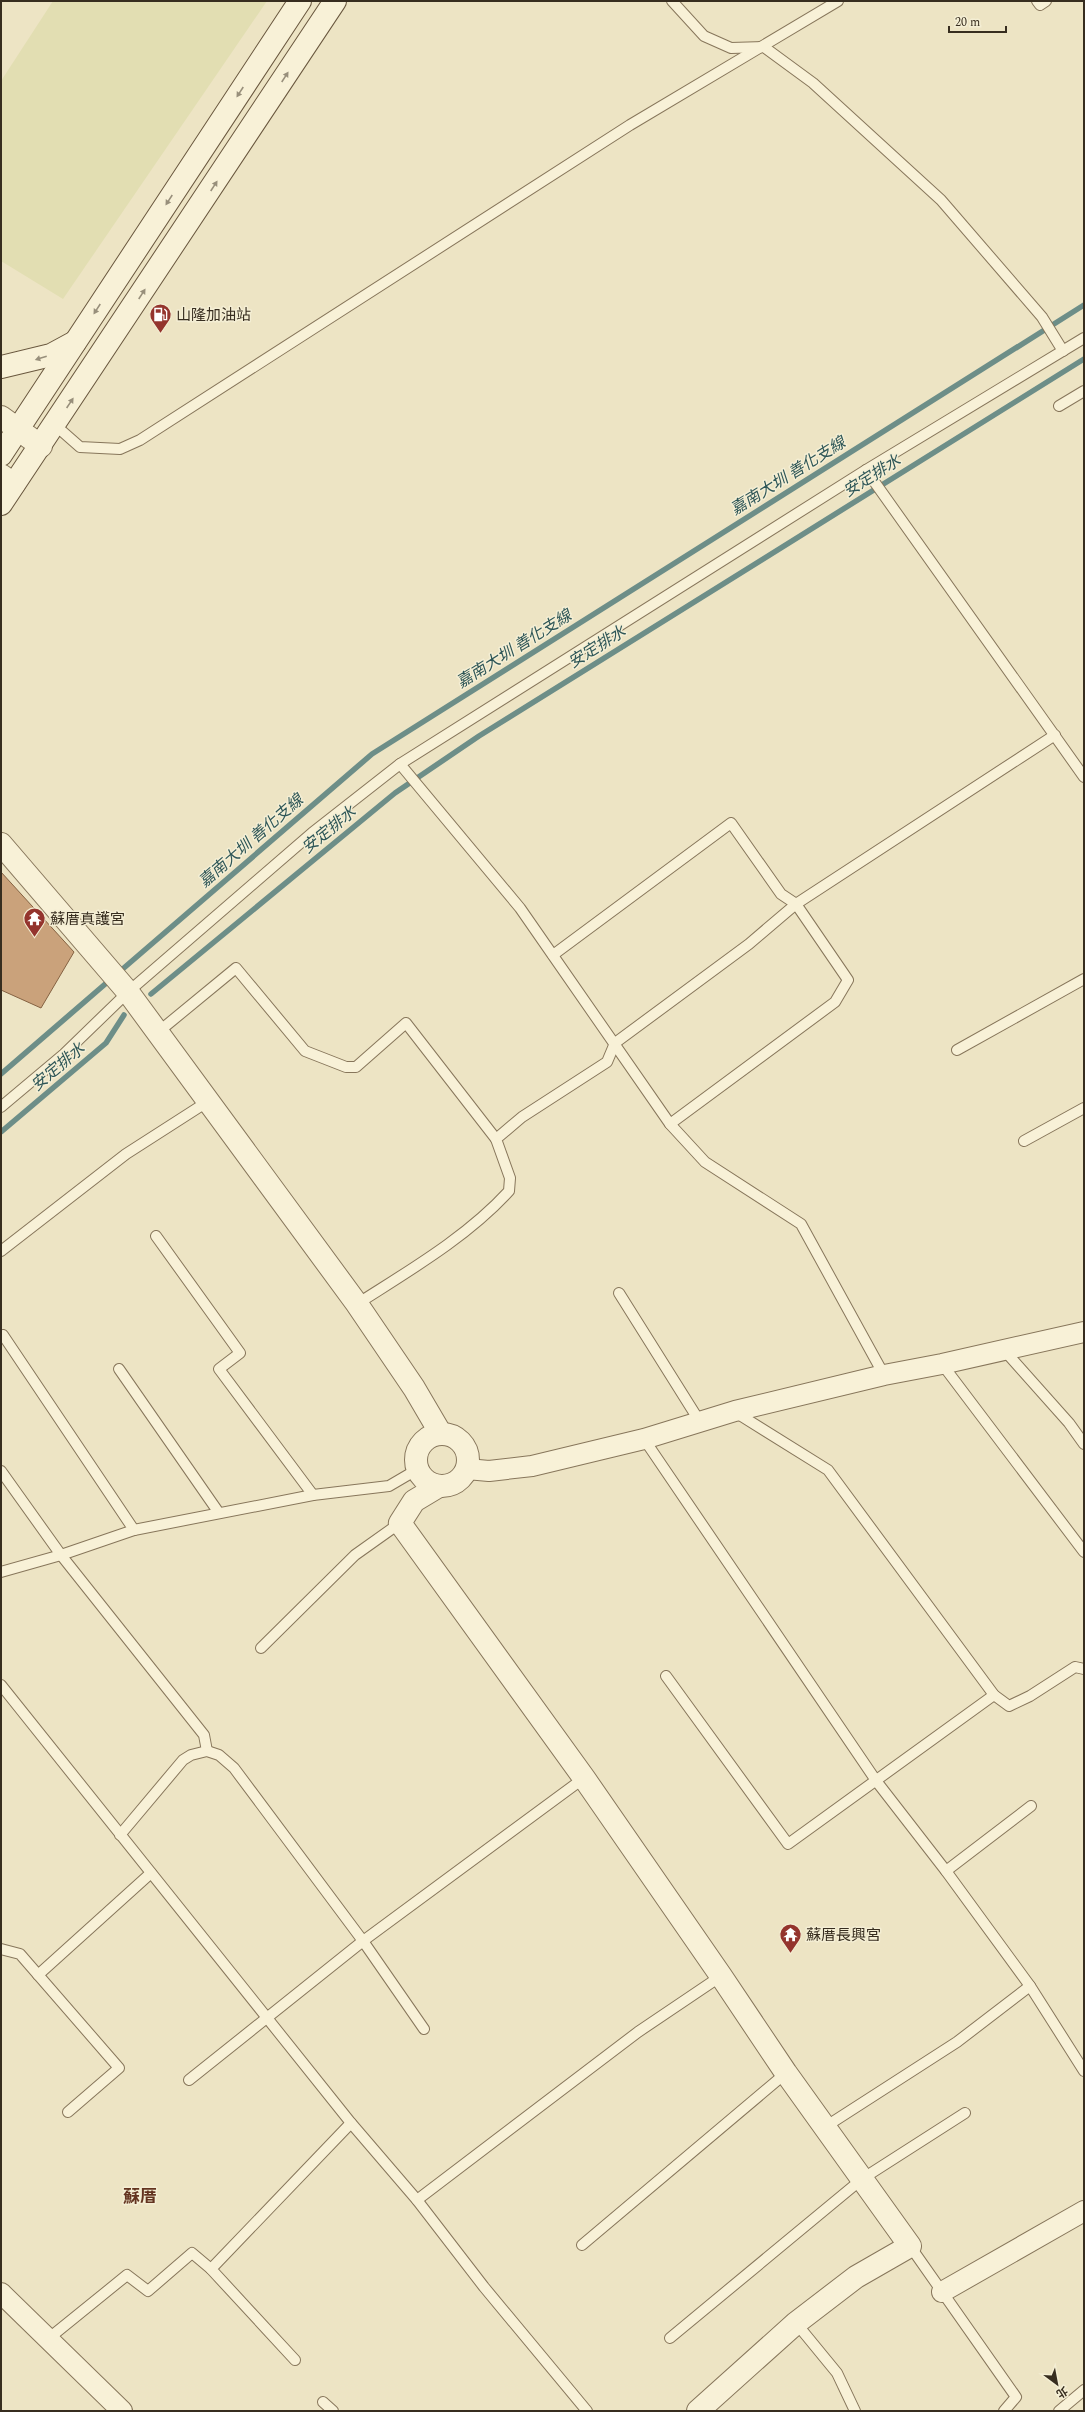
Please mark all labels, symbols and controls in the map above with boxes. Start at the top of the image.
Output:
scale bar [949,8,1006,34]
text: 20 m [955,13,980,32]
one-way arrow [281,72,289,82]
one-way arrow [236,87,244,97]
one-way arrow [210,181,218,191]
one-way arrow [165,195,173,206]
one-way arrow [138,289,146,300]
fuel station icon: 山隆加油站 [148,302,174,335]
one-way arrow [93,304,101,314]
place label: 山隆加油站 [176,304,251,327]
one-way arrow [34,355,46,361]
one-way arrow [66,397,74,408]
water label: 嘉南大圳 善化支線 [726,430,852,521]
water label: 安定排水 [838,448,906,503]
water label: 嘉南大圳 善化支線 [452,603,578,694]
water label: 安定排水 [563,619,631,674]
water label: 嘉南大圳 善化支線 [193,787,310,893]
water label: 安定排水 [297,800,362,859]
temple icon: 蘇厝真護宮 [22,906,48,939]
place label: 蘇厝真護宮 [50,908,125,931]
water label: 安定排水 [26,1037,91,1097]
temple icon: 蘇厝長興宮 [777,1922,803,1955]
place label: 蘇厝長興宮 [806,1924,881,1947]
district label: 蘇厝 [123,2184,157,2210]
north arrow [1037,2364,1077,2404]
text: 北 [1053,2382,1071,2402]

